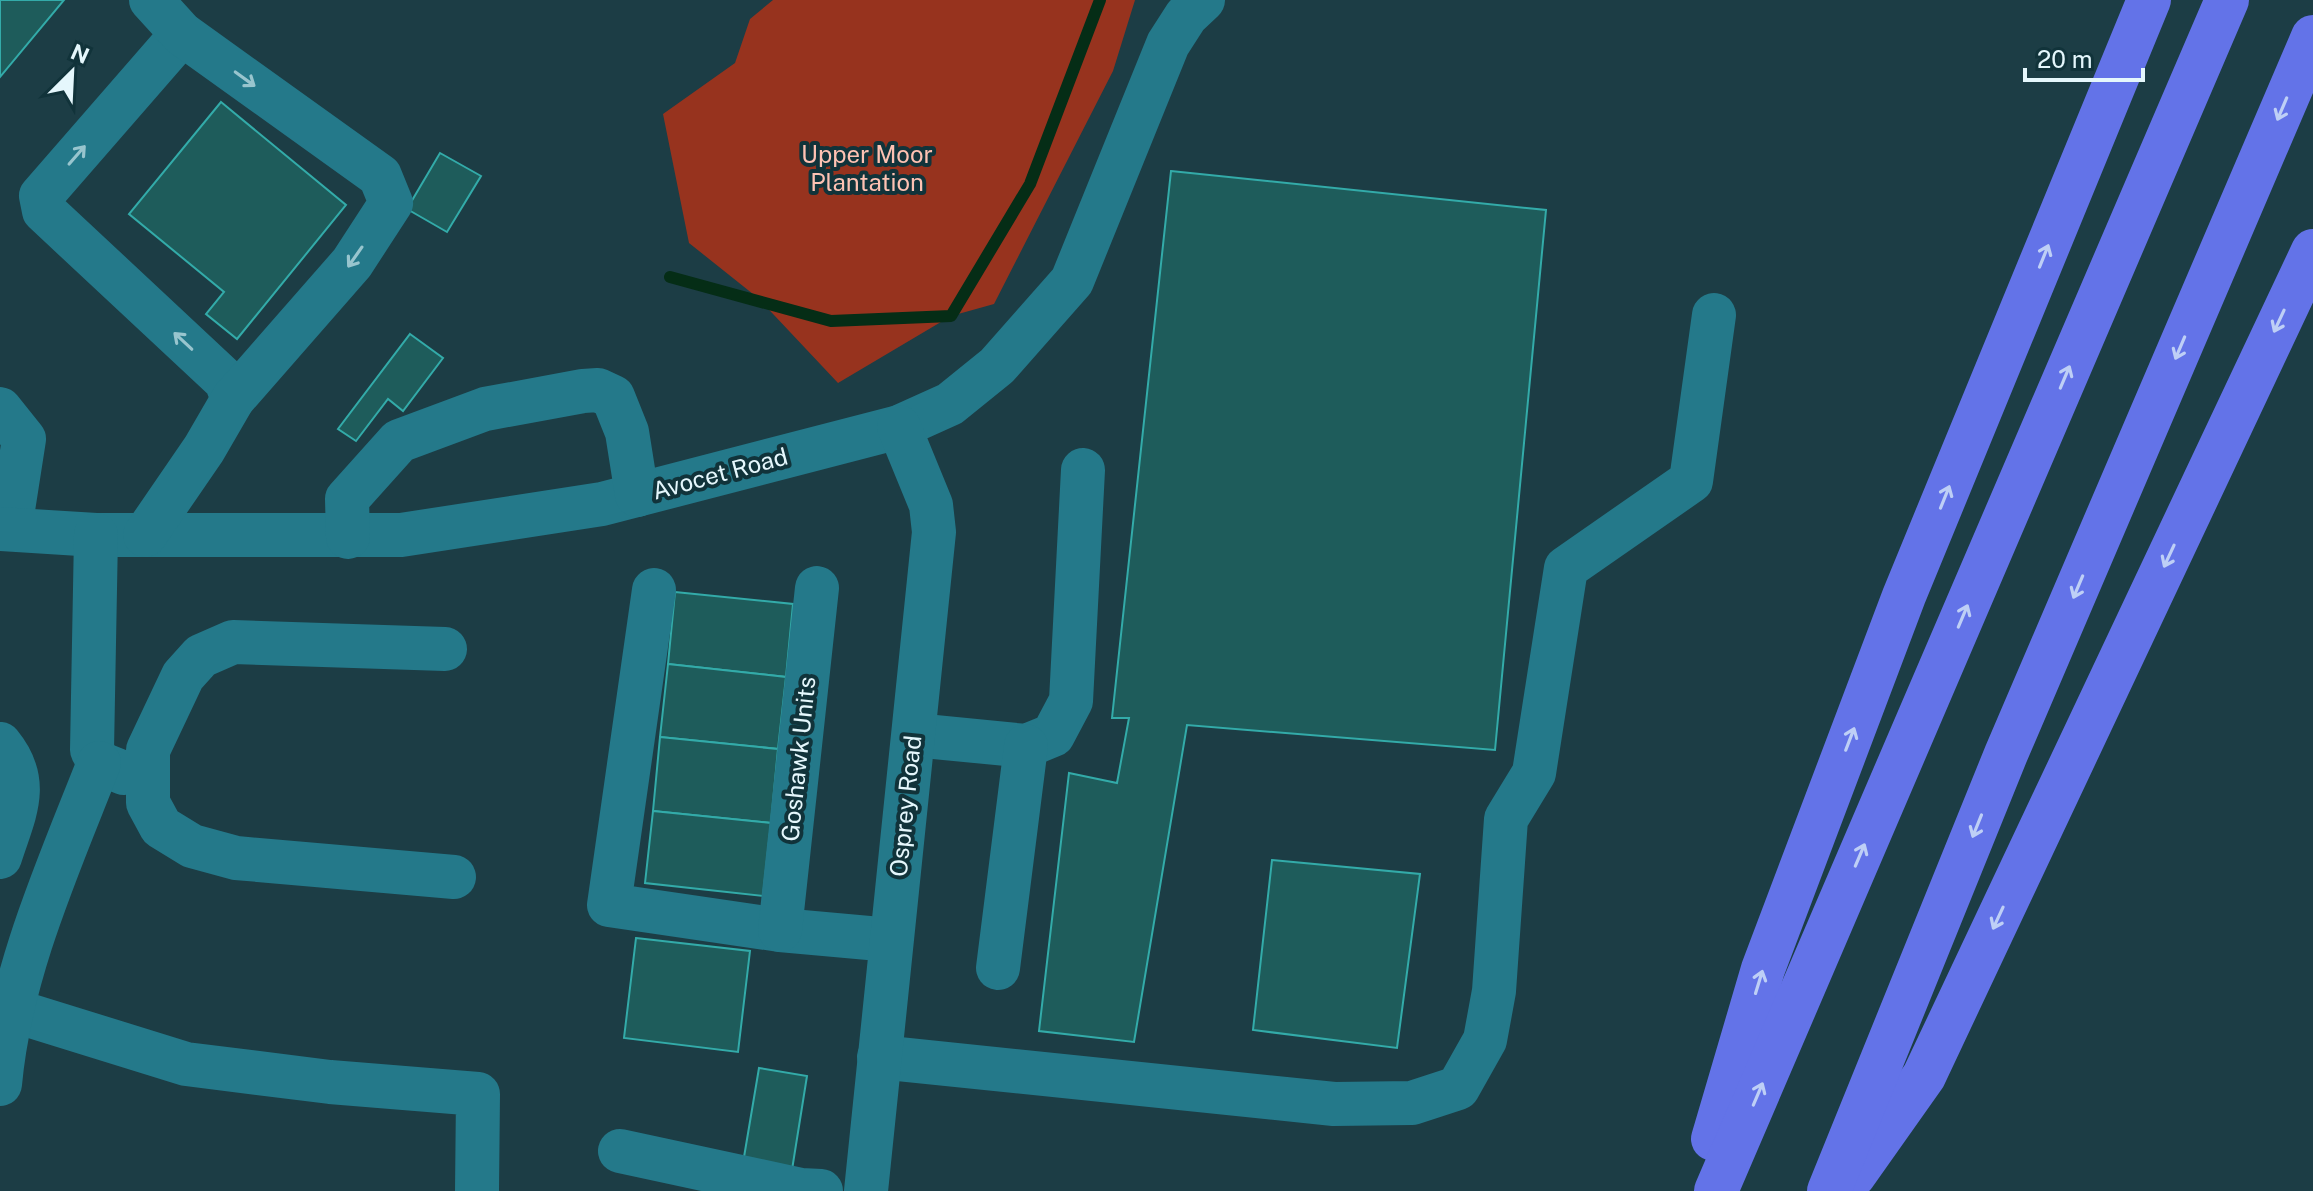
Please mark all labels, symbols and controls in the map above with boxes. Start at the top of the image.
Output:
north arrow [32,32,112,112]
scale bar [2025,32,2143,82]
text: N [67,38,93,69]
text: 20 m [2037,45,2093,73]
one-way arrow [234,71,256,87]
one-way arrow [2274,96,2289,120]
park label: Upper Moor Plantation [801,140,933,196]
one-way arrow [67,145,85,166]
one-way arrow [2038,244,2052,269]
one-way arrow [347,246,363,268]
one-way arrow [2271,309,2286,333]
one-way arrow [173,333,193,351]
one-way arrow [2172,335,2187,359]
one-way arrow [2059,365,2074,390]
street label: Avocet Road [649,442,791,505]
one-way arrow [1939,485,1953,509]
one-way arrow [2161,544,2176,568]
one-way arrow [2069,574,2084,599]
one-way arrow [1956,604,1971,629]
street label: Goshawk Units [775,675,821,843]
one-way arrow [1844,727,1858,751]
street label: Osprey Road [884,734,926,878]
one-way arrow [1969,813,1983,838]
one-way arrow [1854,843,1869,868]
one-way arrow [1990,906,2005,930]
one-way arrow [1753,970,1767,995]
one-way arrow [1751,1082,1766,1106]

